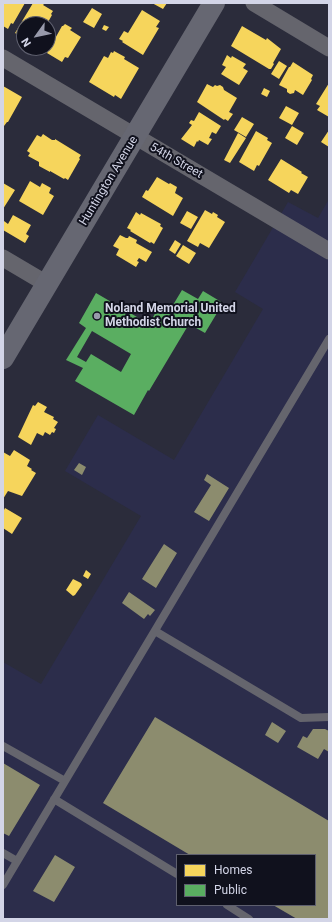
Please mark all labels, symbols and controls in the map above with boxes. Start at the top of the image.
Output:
north arrow [16,16,56,56]
text: N [19,35,34,49]
street label: Huntington Avenue [77,134,141,228]
street label: 54th Street [147,140,205,182]
place label: Noland Memorial United Methodist Church [105,302,236,330]
marker: Noland Memorial United Methodist Church [92,311,102,321]
legend [176,854,316,906]
text: Homes [214,863,252,877]
text: Public [214,883,247,897]

